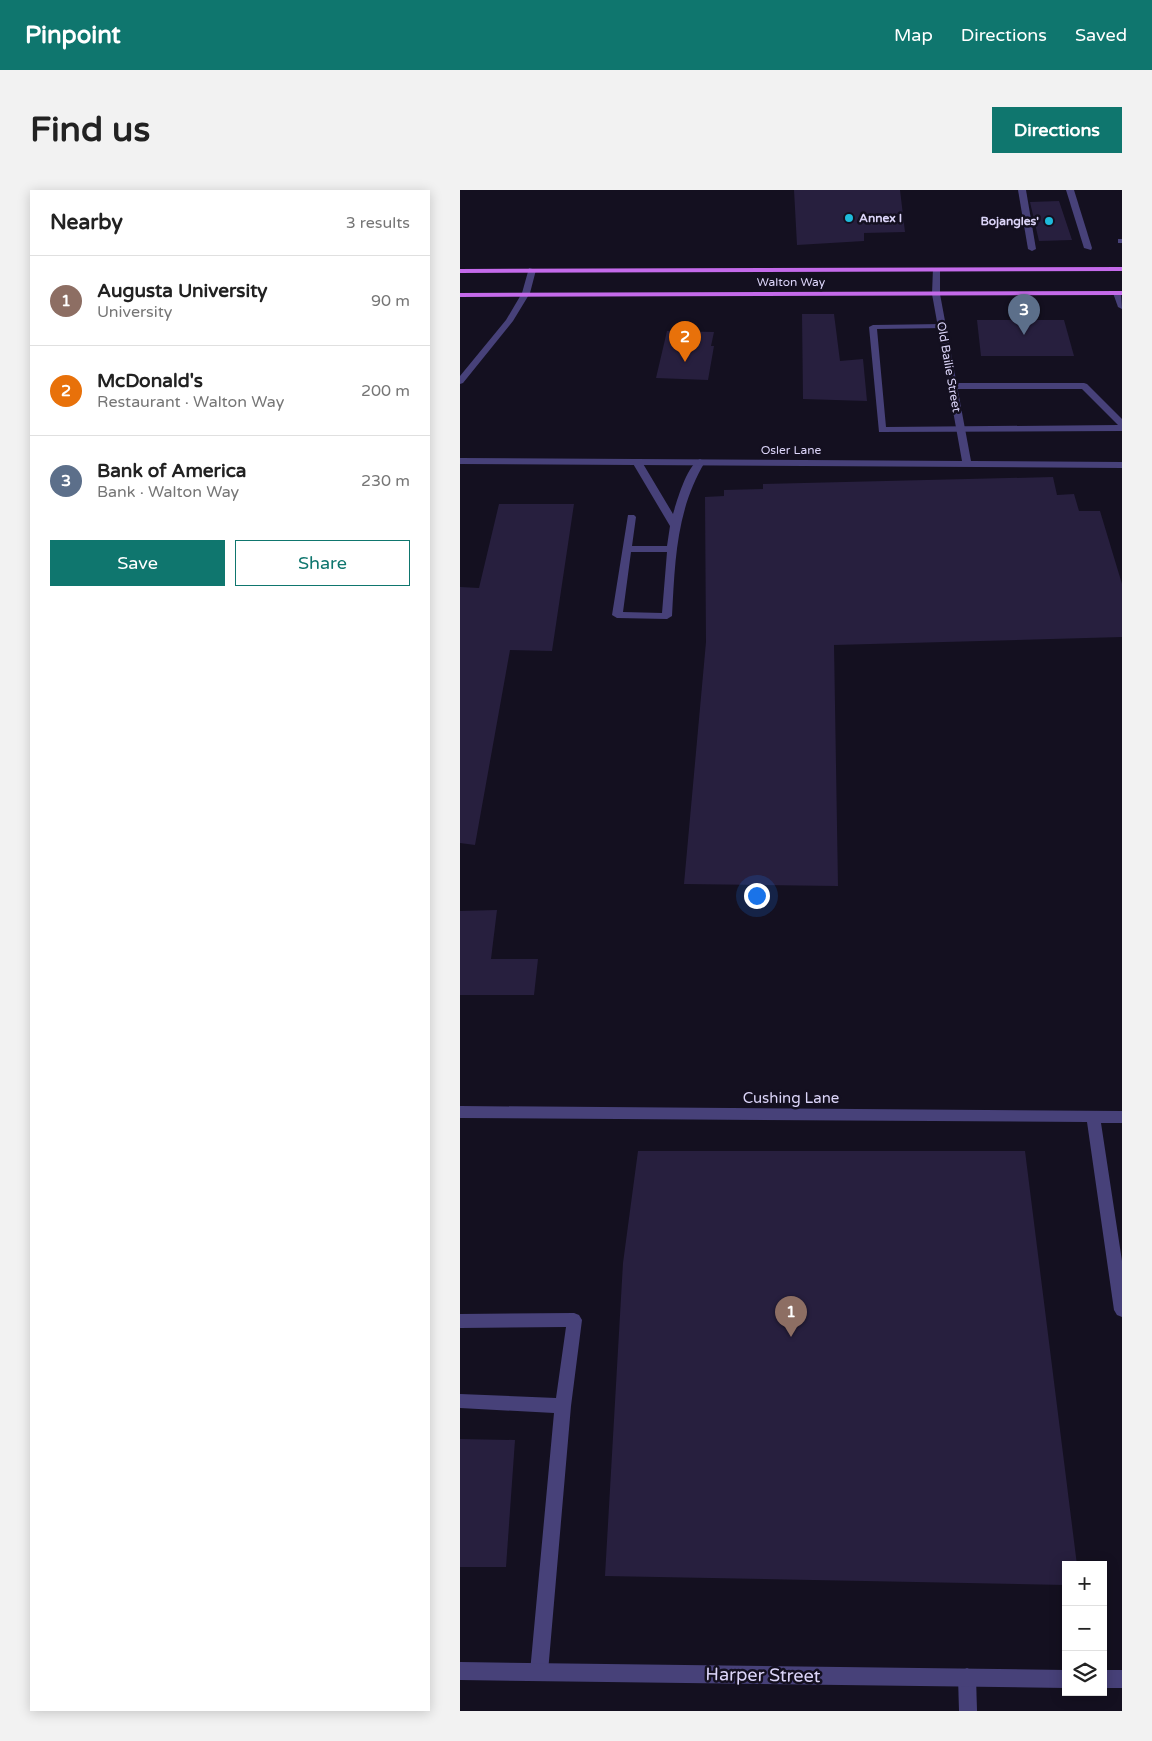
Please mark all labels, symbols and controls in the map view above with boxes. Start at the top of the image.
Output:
text: Pinpoint [25,21,121,50]
text: Map [894,24,933,46]
text: Directions [961,24,1047,46]
text: Saved [1075,24,1127,46]
button: Directions [992,107,1122,153]
text: Find us [30,109,150,151]
text: Nearby [50,210,123,235]
place label: Annex I [859,211,902,225]
marker: Annex I [843,212,855,224]
text: 3 results [346,213,410,233]
place label: Bojangles' [981,214,1039,229]
marker: Bojangles' [1043,215,1055,227]
street label: Walton Way [757,275,826,289]
text: Augusta University [97,280,268,302]
text: 1 [61,291,71,311]
text: 90 m [371,291,410,311]
pin: 3 [1008,294,1040,335]
text: University [97,302,172,322]
pin: 2 [669,321,701,362]
street label: Old Bailie Street [934,321,964,414]
text: McDonald's [97,370,203,392]
text: 2 [61,381,71,401]
text: 200 m [361,381,410,401]
text: Restaurant · Walton Way [97,392,284,412]
street label: Osler Lane [761,443,822,457]
text: Bank of America [97,460,246,482]
text: 3 [61,471,71,491]
text: 230 m [361,471,410,491]
text: Bank · Walton Way [97,482,239,502]
button: Save [50,540,225,586]
button: Share [235,540,410,586]
your location [744,883,770,909]
street label: Cushing Lane [743,1089,839,1107]
pin: 1 [775,1296,807,1337]
map controls [1062,1561,1107,1696]
button: + [1062,1561,1107,1606]
button: − [1062,1606,1107,1651]
button: layers [1062,1651,1107,1696]
street label: Harper Street [705,1663,821,1687]

